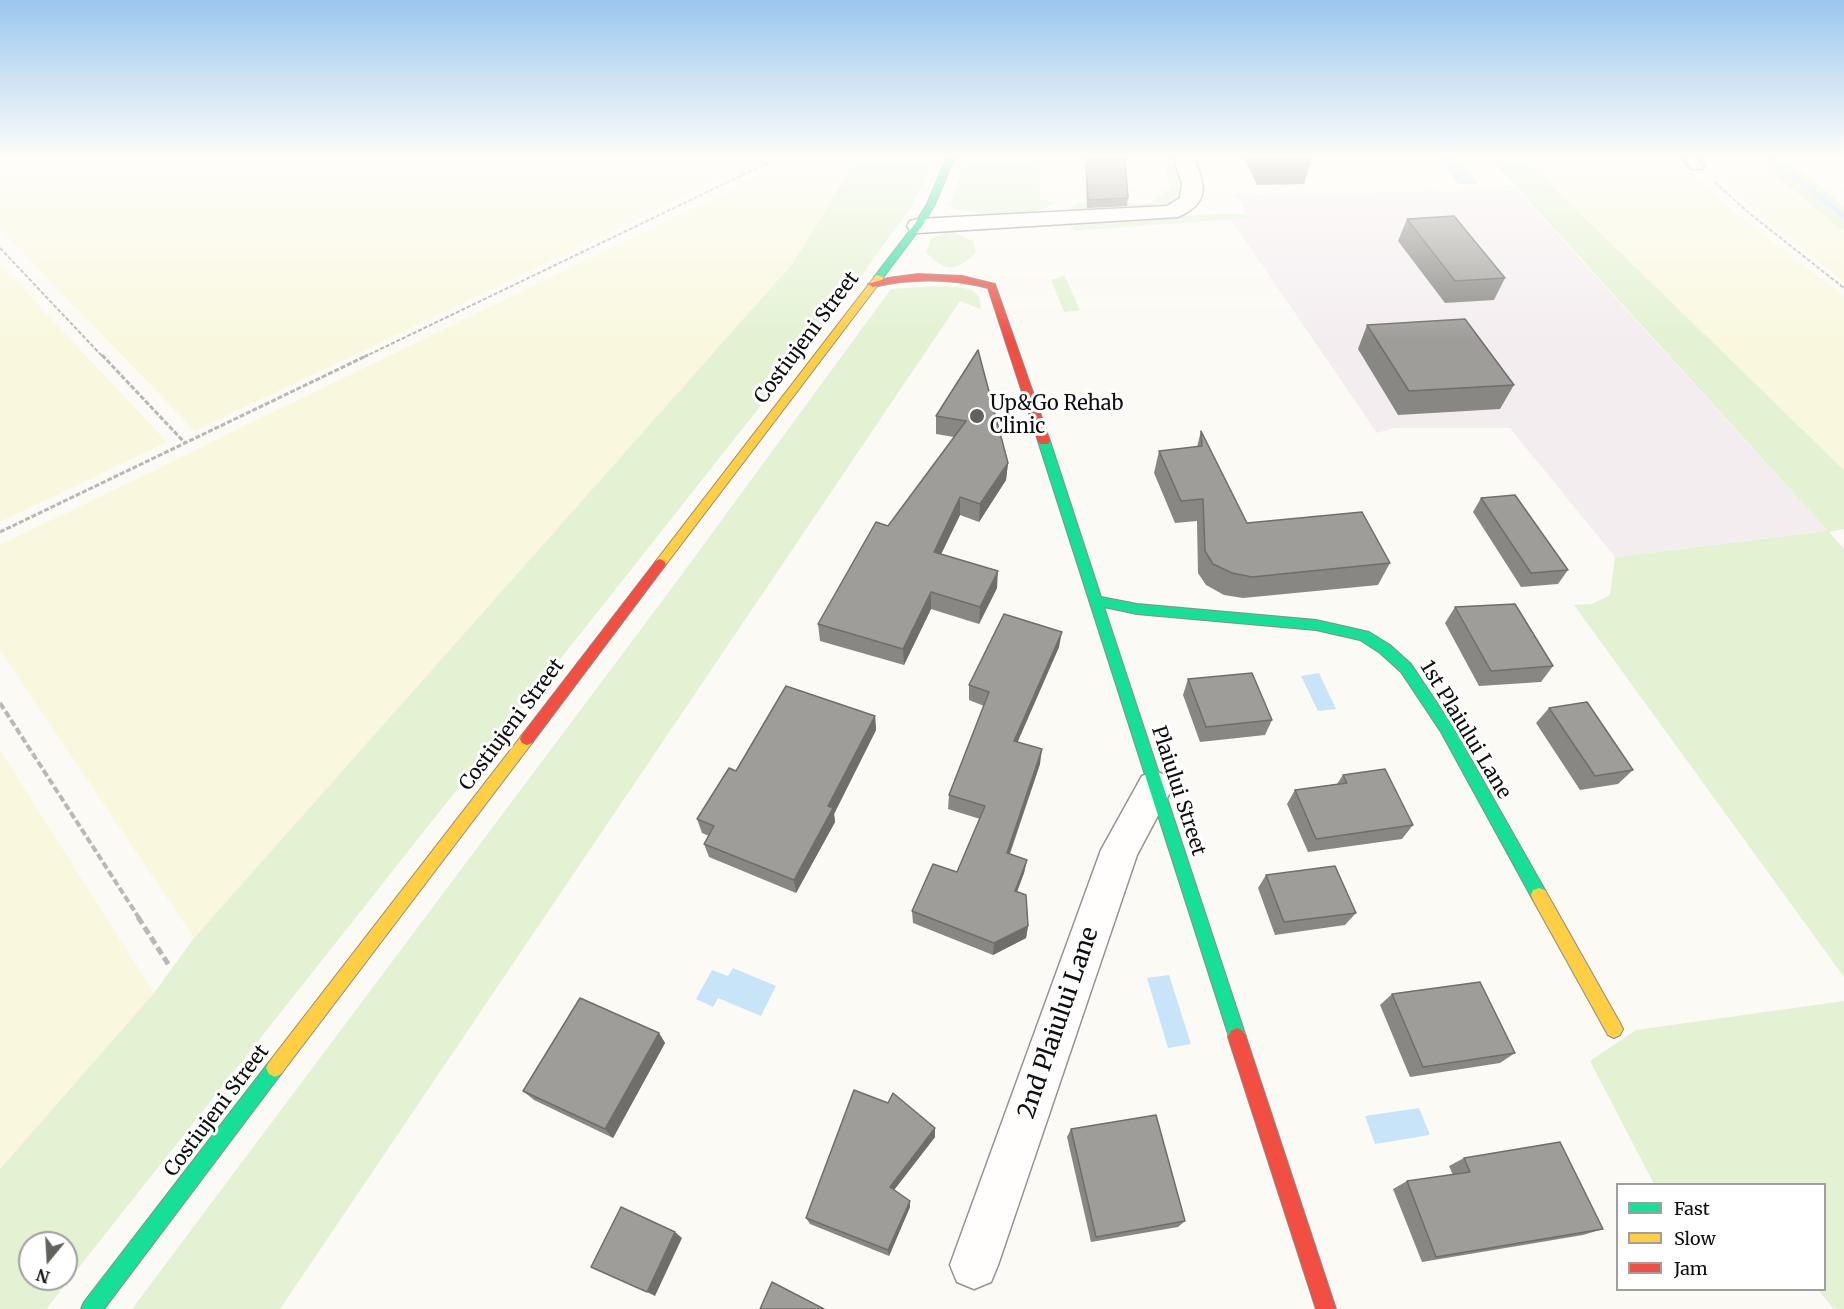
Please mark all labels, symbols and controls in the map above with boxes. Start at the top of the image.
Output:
street label: Costiujeni Street [750,267,864,409]
place label: Up&Go Rehab Clinic [990,392,1123,439]
marker: Up&Go Rehab Clinic [968,407,986,425]
street label: Costiujeni Street [455,654,569,796]
street label: 1st Plaiului Lane [1414,657,1516,803]
street label: Plaiului Street [1146,723,1210,859]
street label: 2nd Plaiului Lane [1013,923,1105,1123]
street label: Costiujeni Street [160,1040,274,1182]
legend [1616,1183,1826,1291]
text: Fast [1674,1197,1710,1220]
text: Slow [1674,1227,1716,1250]
north arrow [18,1231,78,1291]
text: Jam [1674,1257,1708,1280]
text: N [34,1265,52,1288]

